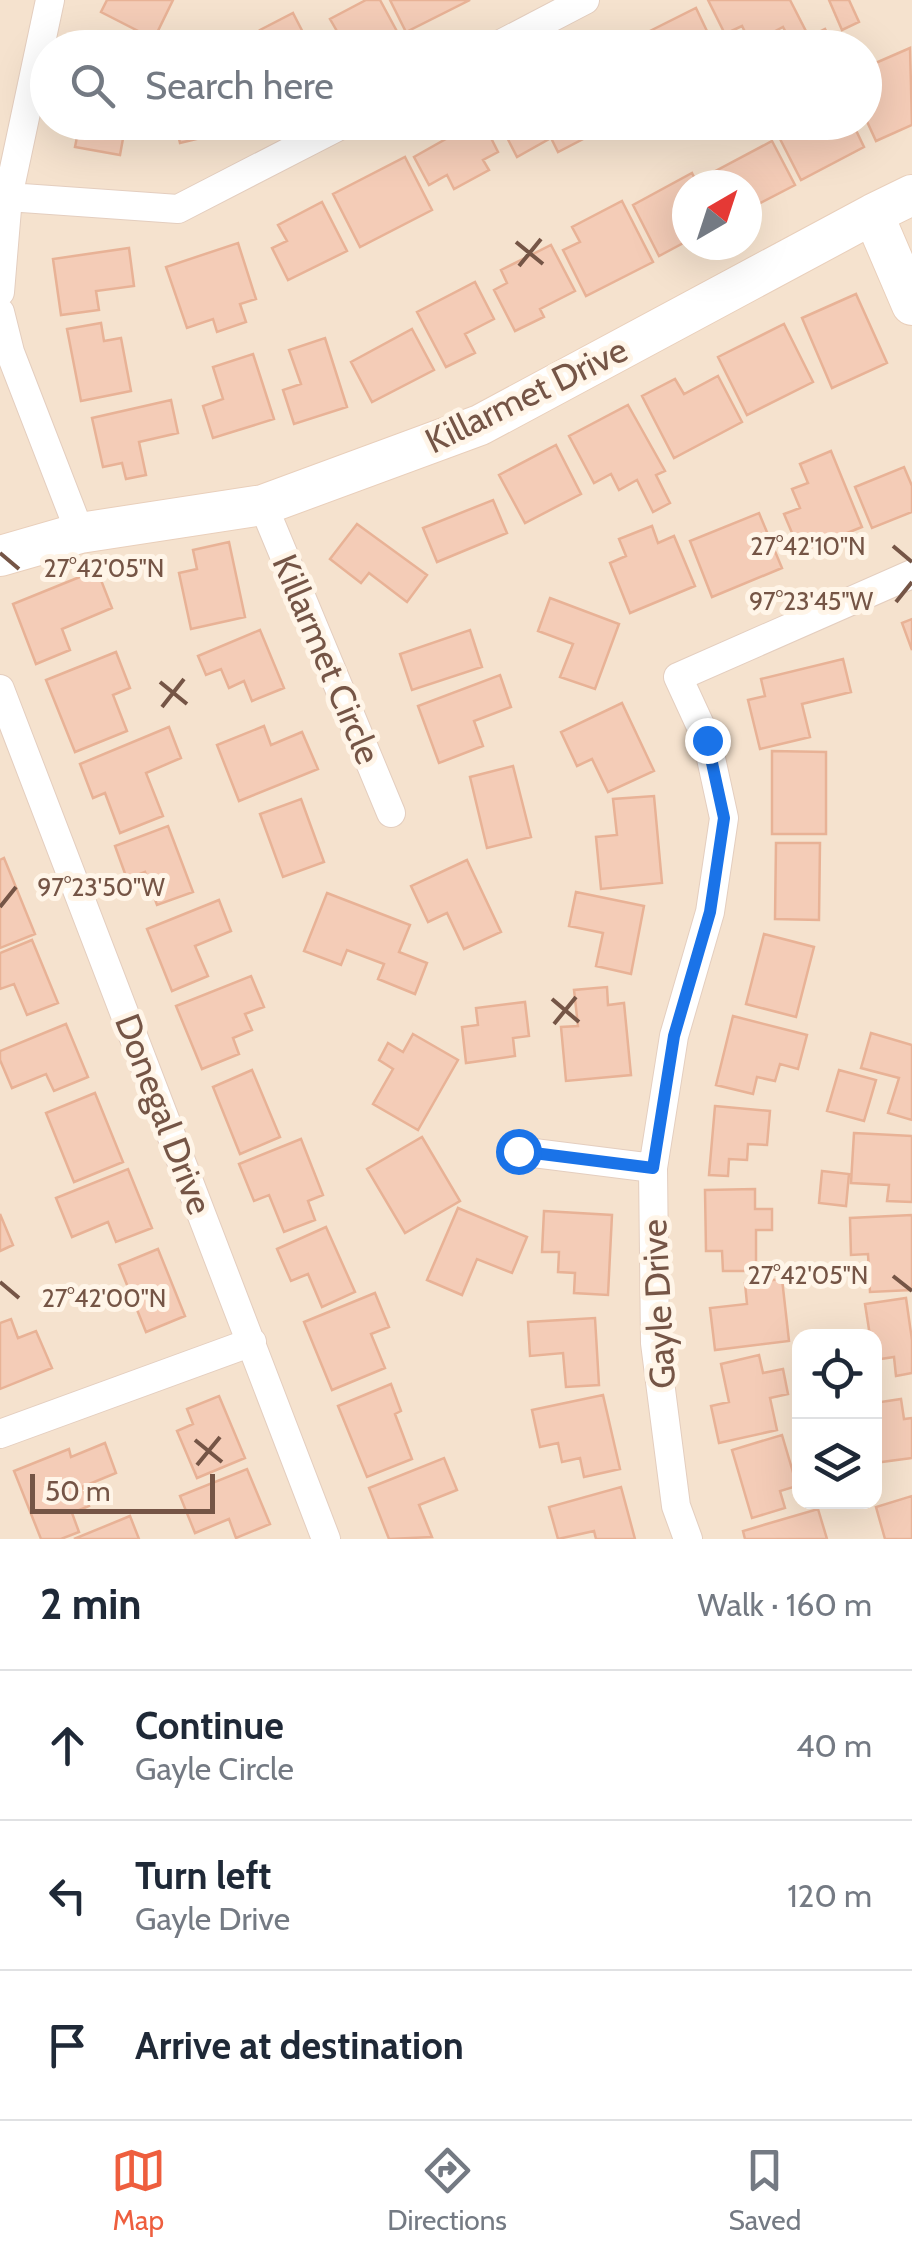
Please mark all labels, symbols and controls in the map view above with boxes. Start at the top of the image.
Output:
search box [30,30,882,140]
icon: search [65,58,120,113]
text: Search here [145,62,334,109]
north arrow [672,170,762,260]
street label: Killarmet Drive [418,328,634,462]
text: 27°42'10"N [750,531,866,561]
street label: Killarmet Circle [264,548,390,770]
text: 27°42'05"N [44,553,164,583]
text: 97°23'45"W [749,586,873,616]
route end [685,718,731,764]
text: 97°23'50"W [37,872,165,902]
street label: Donegal Drive [106,1008,222,1220]
route start [496,1129,542,1175]
street label: Gayle Drive [632,1218,684,1390]
text: 27°42'05"N [748,1260,868,1290]
text: 27°42'00"N [42,1283,166,1313]
map controls [792,1329,882,1509]
button: locate [792,1329,882,1419]
button: layers [792,1419,882,1509]
scale bar [30,1469,215,1514]
text: 50 m [45,1474,111,1508]
text: 2 min [40,1578,141,1630]
text: Walk · 160 m [698,1585,872,1624]
text: Continue [135,1702,284,1749]
icon: ahead [40,1718,95,1773]
text: 40 m [796,1726,872,1765]
text: Gayle Circle [135,1749,294,1788]
text: Turn left [135,1852,271,1899]
icon: left [40,1868,95,1923]
text: 120 m [787,1876,872,1915]
text: Gayle Drive [135,1899,290,1938]
icon: arrive [40,2018,95,2073]
text: Arrive at destination [135,2022,464,2069]
tab: Map [111,2143,166,2237]
tab: Directions [387,2143,507,2237]
tab: Saved [729,2143,801,2237]

